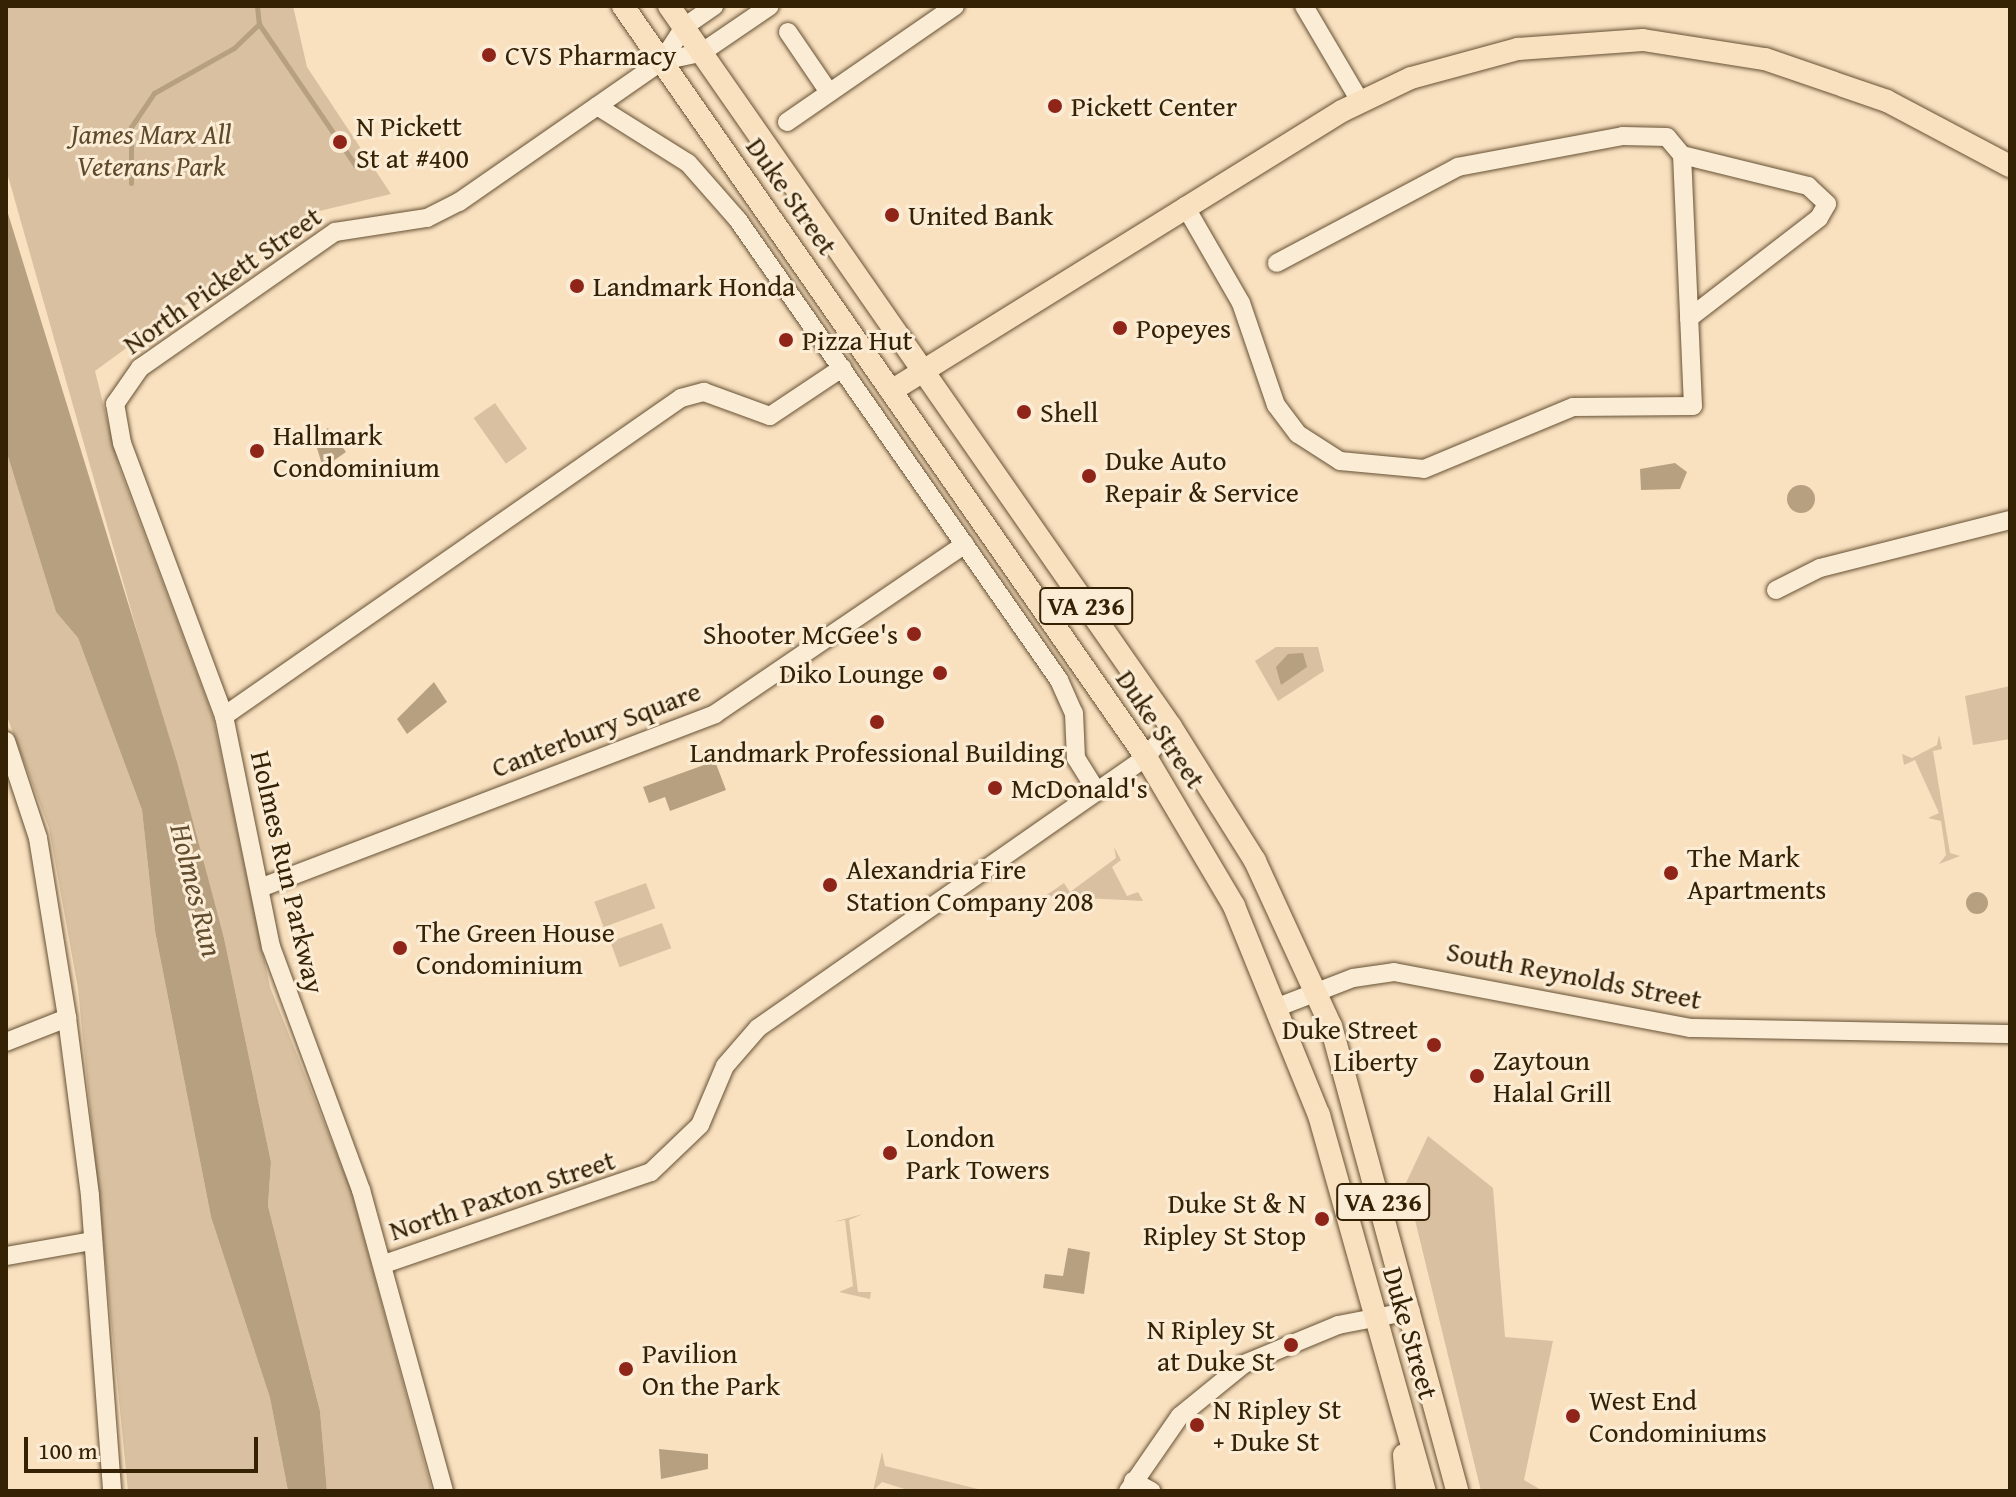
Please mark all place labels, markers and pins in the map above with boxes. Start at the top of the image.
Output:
place label: CVS Pharmacy [505,38,676,72]
marker: CVS Pharmacy [480,46,498,64]
place label: Pickett Center [1071,89,1237,123]
marker: Pickett Center [1046,97,1064,115]
place label: N Pickett St at #400 [356,109,469,175]
marker: N Pickett St at #400 [331,133,349,151]
place label: United Bank [908,198,1053,232]
marker: United Bank [883,206,901,224]
place label: Landmark Honda [593,269,795,303]
marker: Landmark Honda [568,277,586,295]
place label: Popeyes [1136,311,1231,345]
marker: Popeyes [1111,319,1129,337]
place label: Pizza Hut [802,323,912,357]
marker: Pizza Hut [777,331,795,349]
place label: Shell [1040,395,1098,429]
marker: Shell [1015,403,1033,421]
place label: Hallmark Condominium [273,418,440,484]
marker: Hallmark Condominium [248,442,266,460]
place label: Duke Auto Repair & Service [1105,443,1299,509]
marker: Duke Auto Repair & Service [1080,467,1098,485]
place label: Shooter McGee's [703,617,898,651]
marker: Shooter McGee's [905,625,923,643]
place label: Diko Lounge [779,656,924,690]
marker: Diko Lounge [931,664,949,682]
marker: Landmark Professional Building [868,713,886,731]
place label: Landmark Professional Building [690,735,1064,769]
place label: McDonald's [1011,771,1148,805]
marker: McDonald's [986,779,1004,797]
place label: The Mark Apartments [1687,840,1826,906]
place label: Alexandria Fire Station Company 208 [846,852,1094,918]
marker: The Mark Apartments [1662,864,1680,882]
marker: Alexandria Fire Station Company 208 [821,876,839,894]
place label: The Green House Condominium [416,915,615,981]
marker: The Green House Condominium [391,939,409,957]
place label: Duke Street Liberty [1282,1012,1418,1078]
marker: Duke Street Liberty [1425,1036,1443,1054]
place label: Zaytoun Halal Grill [1493,1043,1612,1109]
marker: Zaytoun Halal Grill [1468,1067,1486,1085]
place label: London Park Towers [906,1120,1050,1186]
marker: London Park Towers [881,1144,899,1162]
place label: Duke St & N Ripley St Stop [1143,1186,1306,1252]
marker: Duke St & N Ripley St Stop [1313,1210,1331,1228]
place label: N Ripley St at Duke St [1147,1312,1275,1378]
place label: Pavilion On the Park [642,1336,780,1402]
marker: N Ripley St at Duke St [1282,1336,1300,1354]
marker: Pavilion On the Park [617,1360,635,1378]
place label: West End Condominiums [1589,1383,1767,1449]
place label: N Ripley St + Duke St [1213,1392,1341,1458]
marker: West End Condominiums [1564,1407,1582,1425]
marker: N Ripley St + Duke St [1188,1416,1206,1434]

